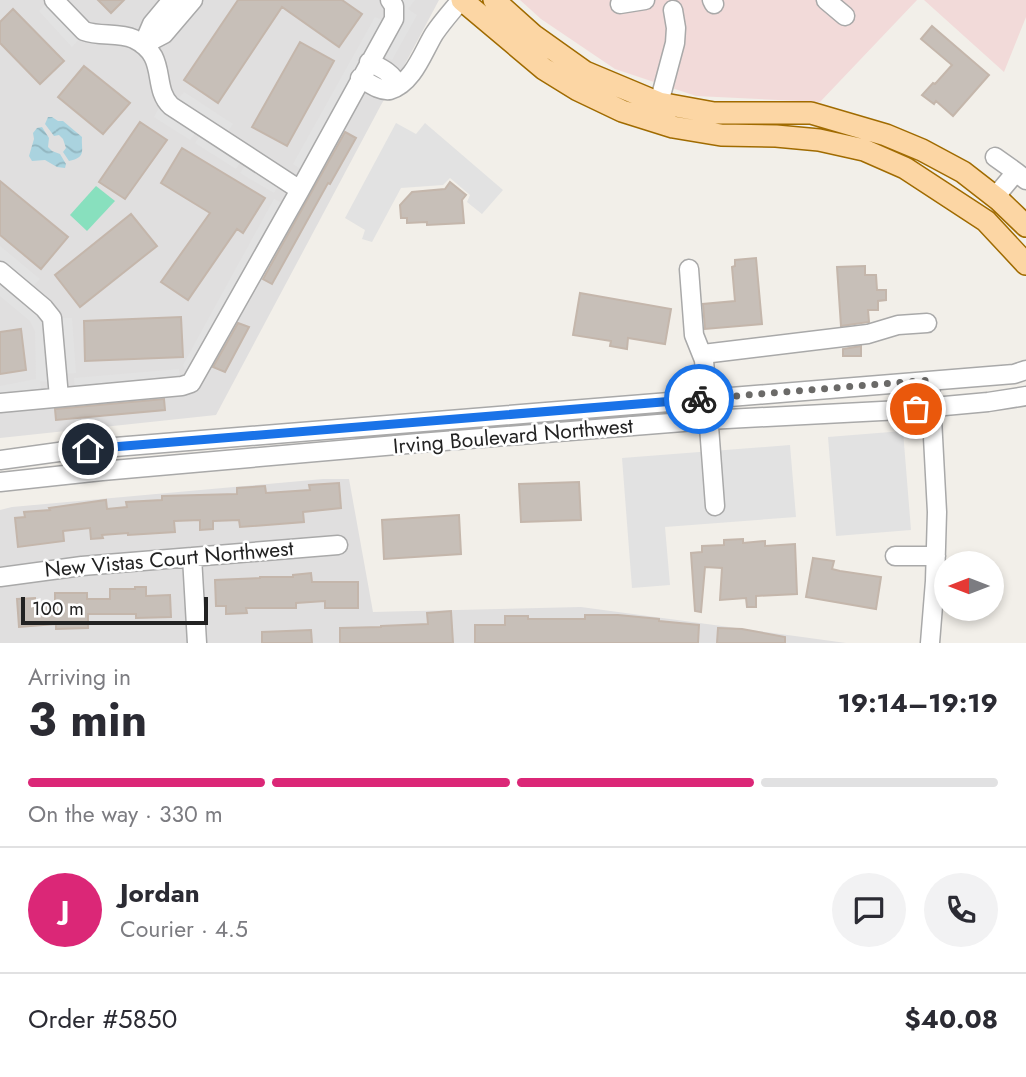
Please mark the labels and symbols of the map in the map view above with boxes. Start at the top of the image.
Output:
courier [664,364,734,434]
pin [886,379,946,439]
street label: Irving Boulevard Northwest [392,411,634,461]
pin [58,419,118,479]
street label: New Vistas Court Northwest [43,533,295,585]
north arrow [934,551,1004,621]
scale bar [21,594,208,626]

